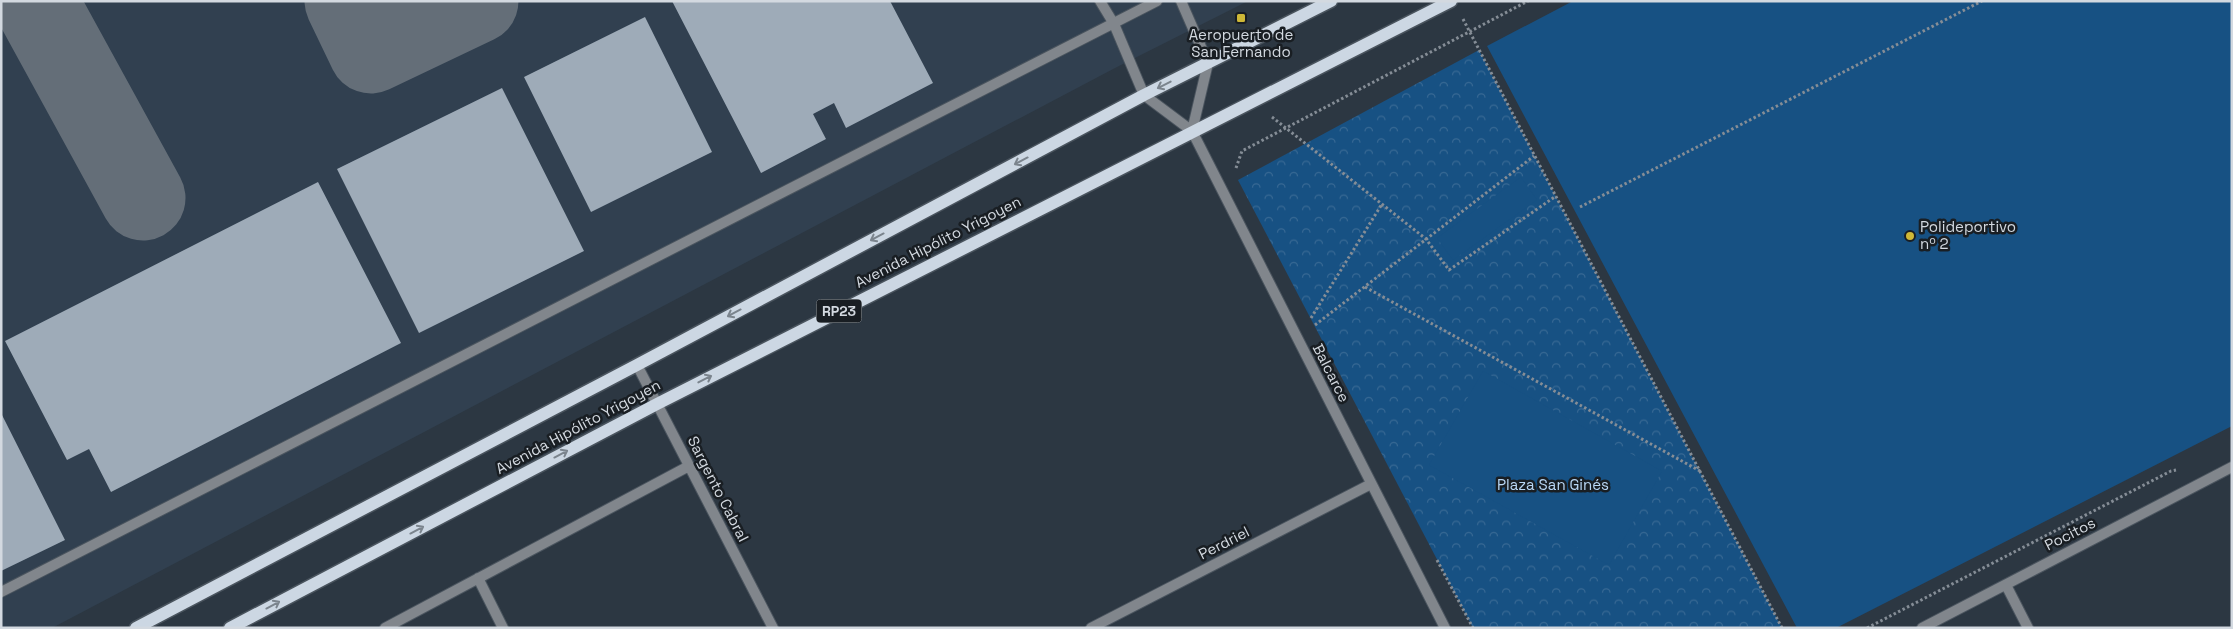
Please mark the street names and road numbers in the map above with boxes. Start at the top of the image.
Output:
street label: Avenida Hipólito Yrigoyen [852,191,1024,292]
road number: RP23 [816,300,862,322]
street label: Balcarce [1309,340,1354,405]
street label: Avenida Hipólito Yrigoyen [492,375,663,478]
street label: Sargento Cabral [684,433,753,545]
street label: Pocitos [2041,513,2098,554]
street label: Perdriel [1195,522,1252,563]

